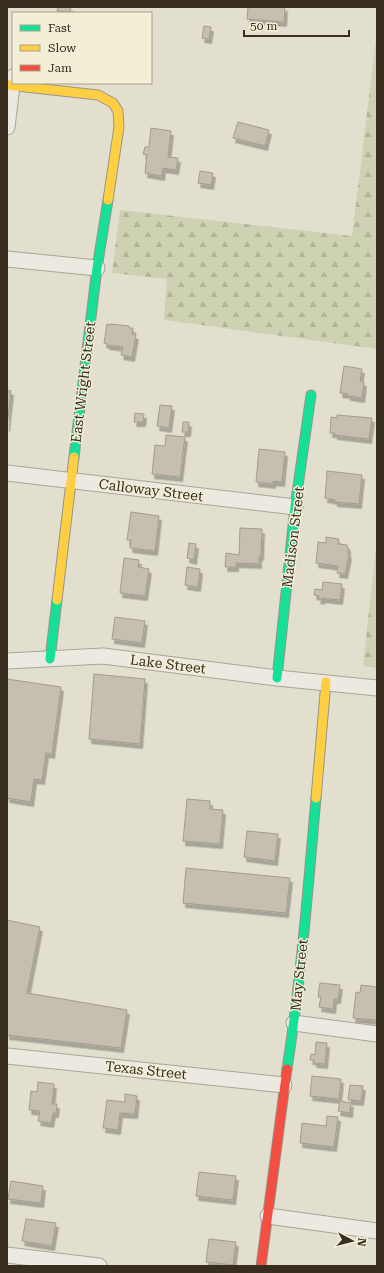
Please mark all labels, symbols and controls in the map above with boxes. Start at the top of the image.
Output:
legend [12,12,152,84]
scale bar [244,12,349,38]
text: 50 m [250,19,277,33]
text: Fast [48,21,72,35]
text: Slow [48,41,76,55]
text: Jam [48,61,72,75]
street label: East Wright Street [68,320,98,444]
street label: Calloway Street [98,476,204,504]
street label: Madison Street [279,485,307,589]
street label: Lake Street [129,651,207,677]
street label: May Street [287,938,311,1012]
street label: Texas Street [104,1058,188,1082]
north arrow [332,1221,372,1261]
text: N [354,1237,368,1248]

